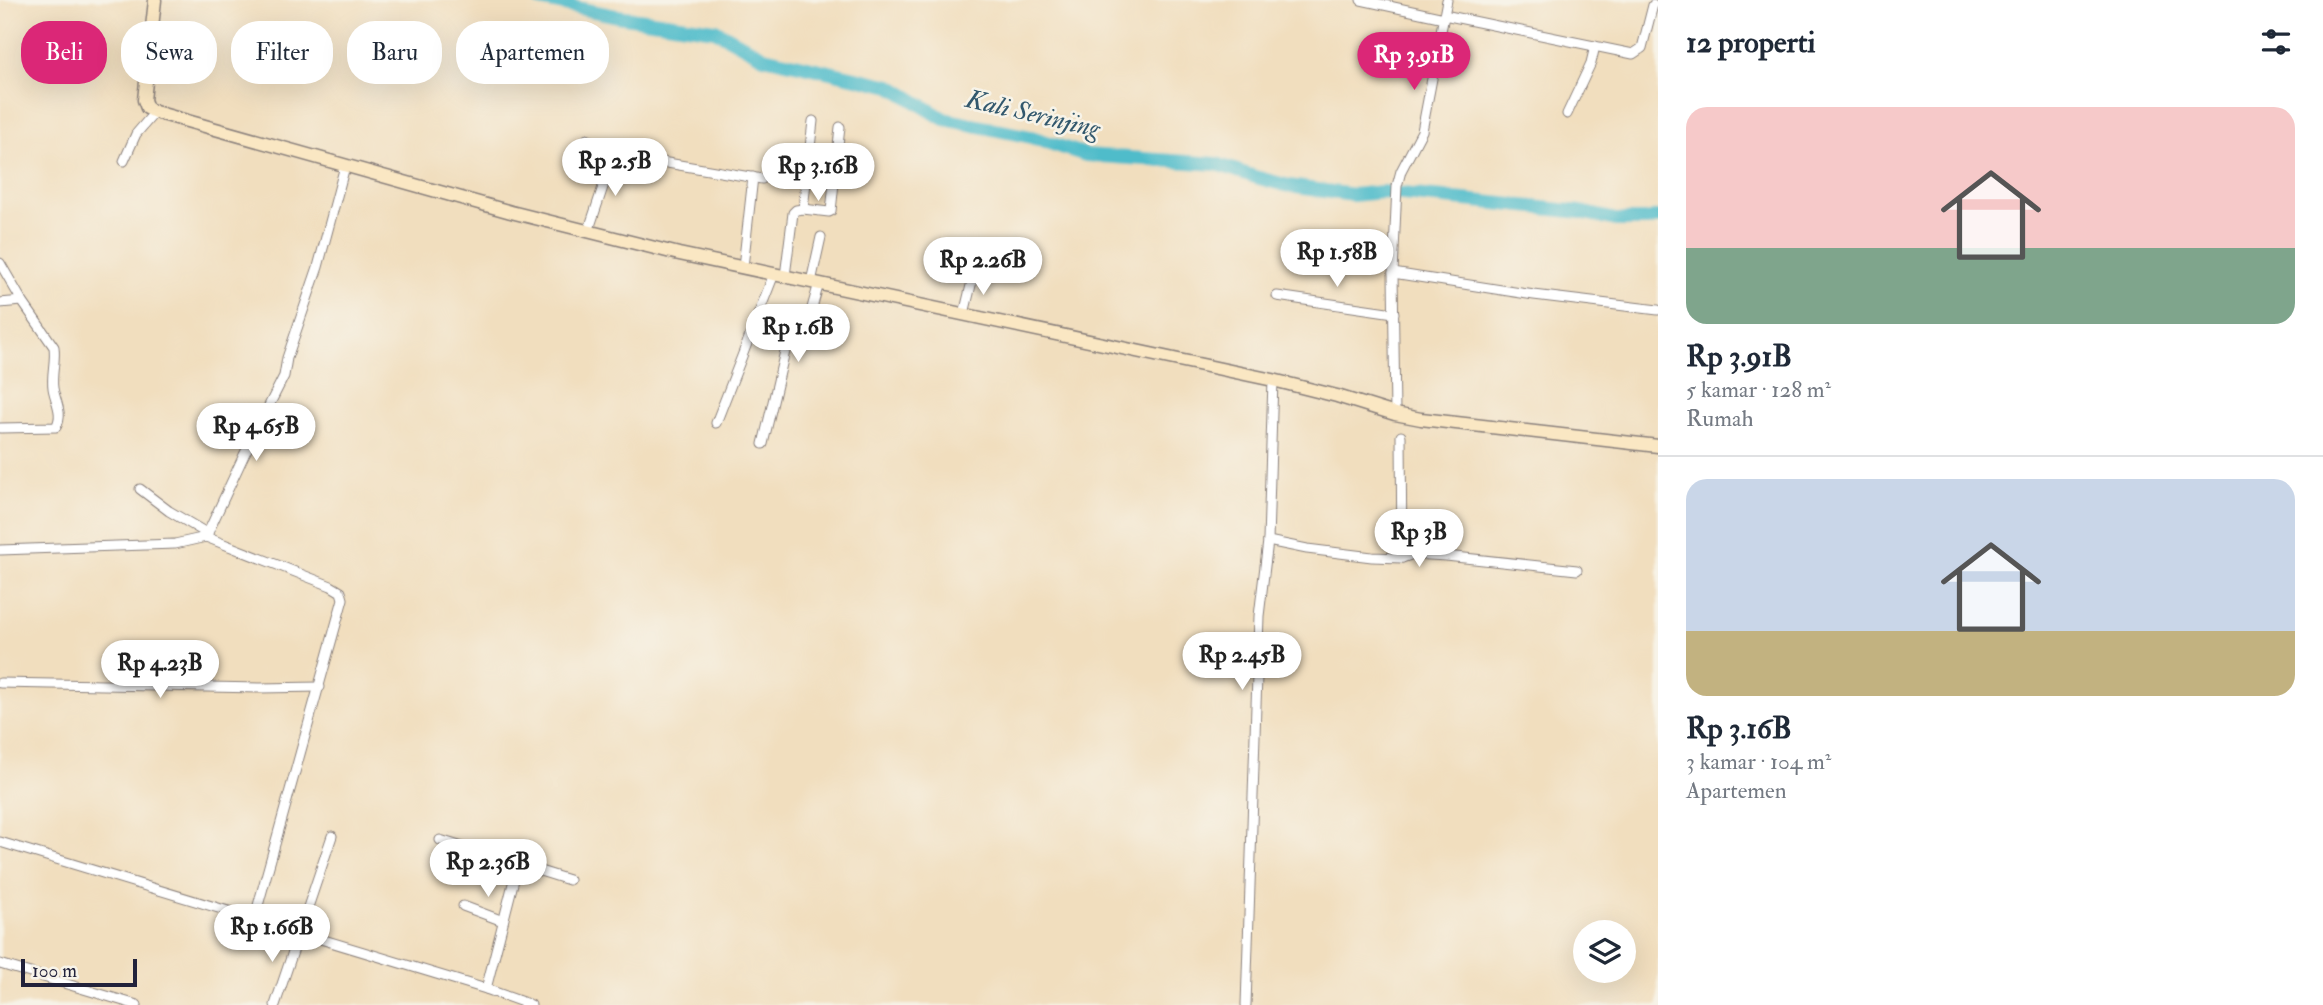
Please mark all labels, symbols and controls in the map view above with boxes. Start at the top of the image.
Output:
chip: Beli [21,21,107,84]
chip: Sewa [121,21,217,84]
chip: Filter [231,21,333,84]
chip: Baru [347,21,442,84]
chip: Apartemen [456,21,609,84]
icon: filters [2257,23,2295,61]
text: 12 properti [1686,24,1815,61]
pin: Rp 3.91B [1342,32,1486,92]
text: Rp 3.91B [1373,40,1455,69]
water label: Kali Serinjing [961,83,1104,145]
pin: Rp 2.5B [550,138,680,198]
pin: Rp 3.16B [746,144,890,203]
text: Rp 2.5B [578,146,652,175]
text: Rp 3.16B [778,151,859,180]
icon: home [1928,152,2054,278]
pin: Rp 1.58B [1265,230,1409,289]
text: Rp 1.58B [1296,237,1378,266]
pin: Rp 2.26B [911,238,1055,297]
text: Rp 2.26B [939,245,1027,274]
pin: Rp 1.6B [733,304,863,364]
text: Rp 1.6B [762,312,834,341]
text: Rp 3.91B [1686,338,1792,375]
text: 5 kamar · 128 m² [1686,375,1831,404]
pin: Rp 4.65B [184,404,328,463]
text: Rumah [1686,404,1754,433]
text: Rp 4.65B [212,411,300,440]
pin: Rp 3B [1370,510,1468,569]
text: Rp 3B [1391,517,1447,546]
icon: home [1928,524,2054,650]
pin: Rp 2.45B [1170,632,1314,692]
pin: Rp 4.23B [88,640,232,700]
text: Rp 2.45B [1199,640,1285,669]
text: Rp 4.23B [117,648,203,677]
text: Rp 3.16B [1686,710,1792,747]
text: 3 kamar · 104 m² [1686,747,1831,776]
text: Apartemen [1686,776,1787,805]
pin: Rp 2.36B [416,839,560,899]
text: Rp 2.36B [446,847,530,876]
pin: Rp 1.66B [200,904,344,964]
text: Rp 1.66B [230,912,314,941]
map controls [1573,920,1636,983]
button: layers [1573,920,1636,983]
scale bar [21,956,136,988]
text: 100 m [32,959,77,983]

